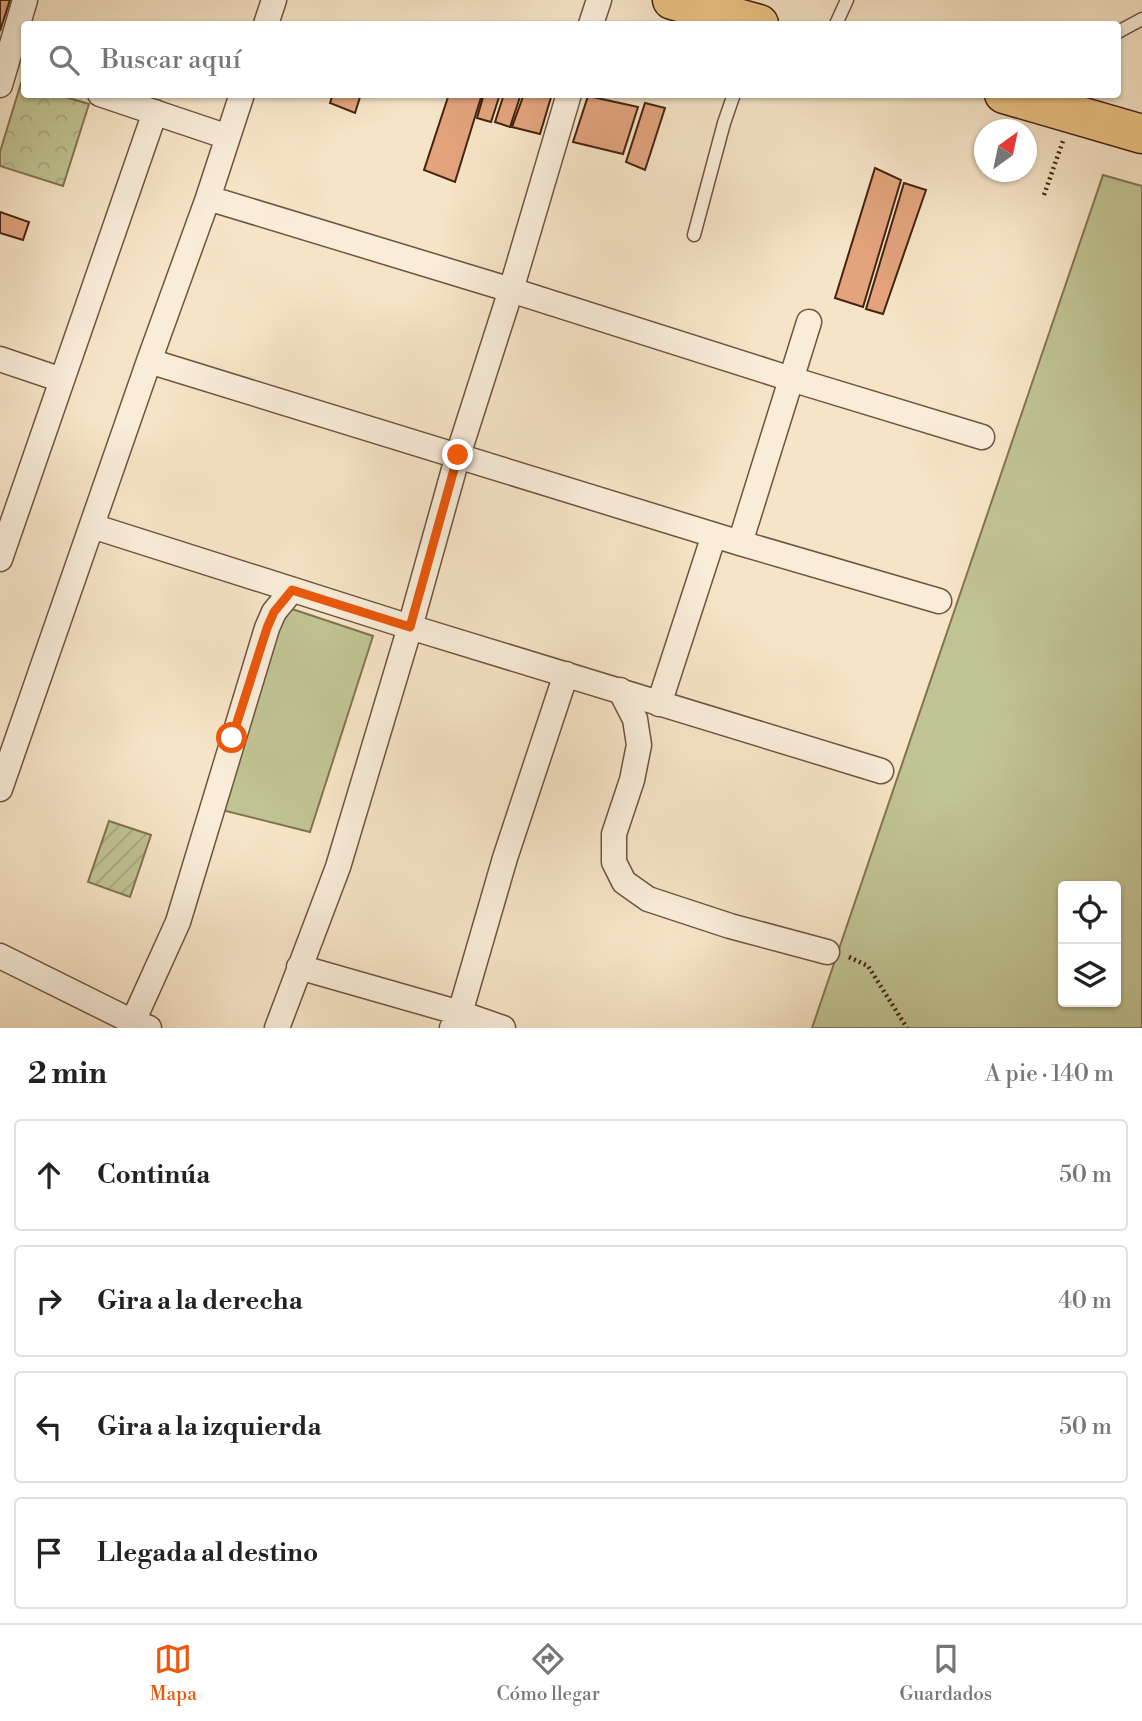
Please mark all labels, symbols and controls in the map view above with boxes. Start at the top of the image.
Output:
search box [21,21,1121,98]
icon: search [45,41,83,79]
text: Buscar aquí [101,44,241,76]
north arrow [974,119,1037,182]
route end [442,439,473,470]
route start [216,722,247,753]
map controls [1058,881,1121,1007]
button: locate [1058,881,1121,944]
button: layers [1058,944,1121,1007]
text: 2 min [28,1055,107,1093]
text: A pie · 140 m [985,1060,1114,1088]
icon: ahead [30,1156,68,1194]
text: Continúa [97,1159,210,1191]
text: 50 m [1059,1161,1112,1189]
icon: right [30,1282,68,1320]
text: Gira a la derecha [97,1285,303,1317]
text: 40 m [1058,1287,1112,1315]
icon: left [30,1408,68,1446]
text: Gira a la izquierda [97,1411,321,1443]
text: 50 m [1059,1413,1112,1441]
icon: arrive [30,1534,68,1572]
text: Llegada al destino [97,1537,318,1569]
tab: Mapa [150,1640,197,1706]
tab: Cómo llegar [496,1640,600,1706]
tab: Guardados [899,1640,992,1706]

